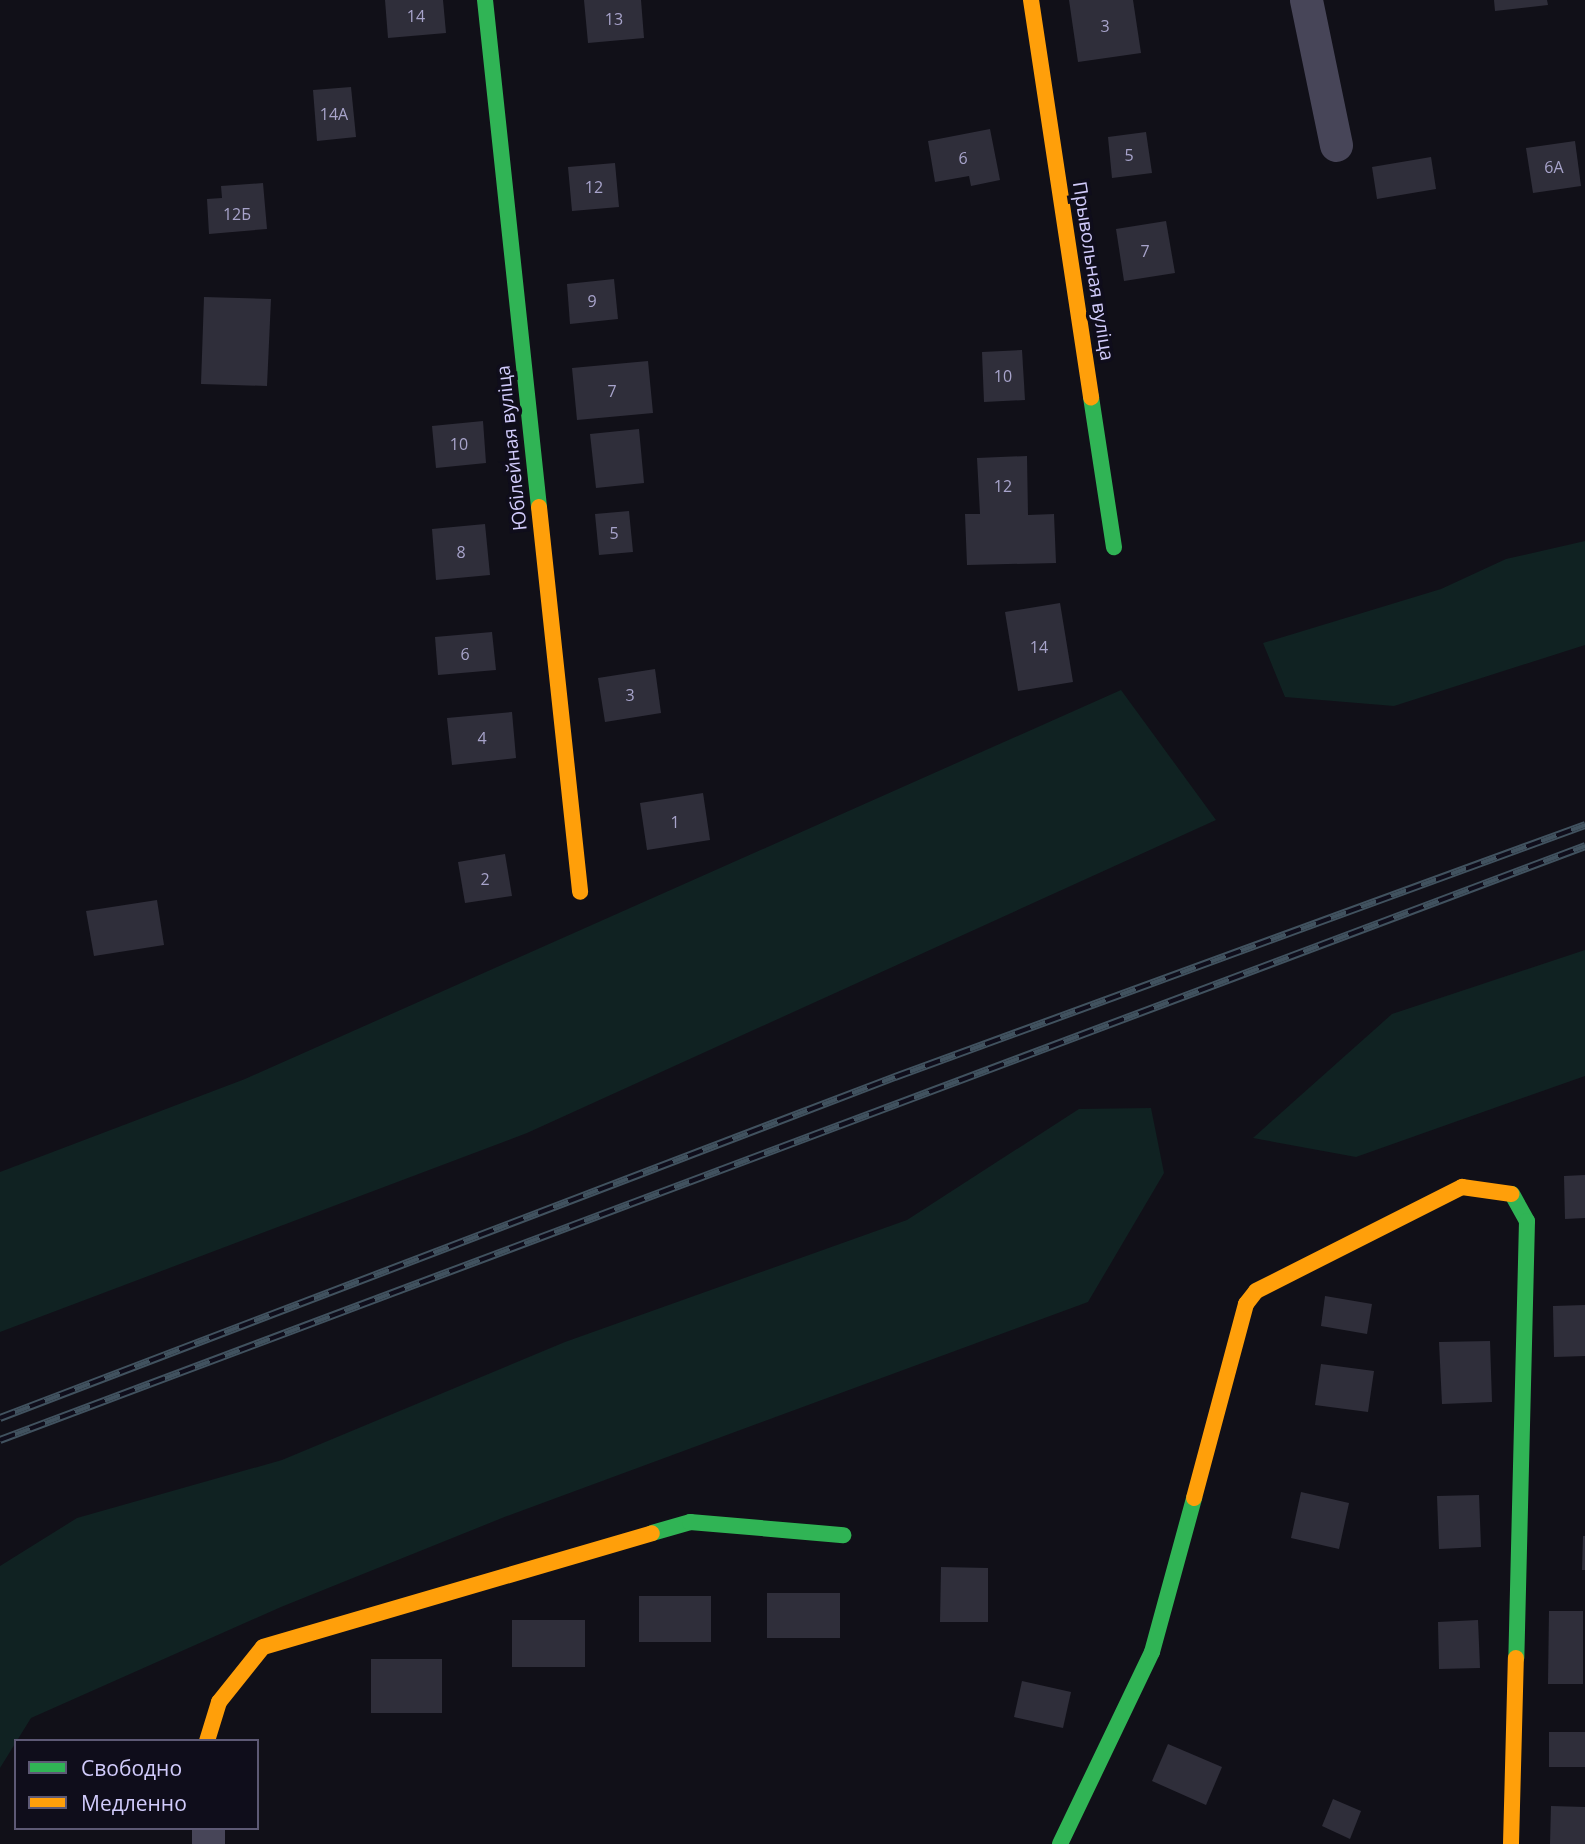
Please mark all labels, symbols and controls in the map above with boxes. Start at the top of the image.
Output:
house number: 14 [407,6,425,26]
house number: 13 [605,9,623,29]
house number: 3 [1100,16,1110,36]
house number: 14А [320,104,348,124]
house number: 5 [1124,145,1134,165]
house number: 6 [958,148,968,168]
house number: 6А [1544,157,1564,177]
house number: 12 [585,177,603,197]
street label: Прывольная вуліца [1068,180,1118,362]
house number: 12Б [223,204,251,224]
house number: 7 [1140,241,1150,261]
house number: 9 [587,291,597,311]
street label: Юбілейная вуліца [492,364,532,532]
house number: 10 [994,366,1012,386]
house number: 7 [607,381,617,401]
house number: 10 [450,434,468,454]
house number: 12 [994,476,1012,496]
house number: 5 [609,523,619,543]
house number: 8 [456,542,466,562]
house number: 14 [1030,637,1048,657]
house number: 6 [460,644,470,664]
house number: 3 [625,685,635,705]
house number: 4 [477,728,487,748]
house number: 1 [670,812,680,832]
house number: 2 [480,869,490,889]
legend [14,1739,259,1830]
text: Свободно [81,1754,182,1782]
text: Медленно [81,1789,187,1817]

